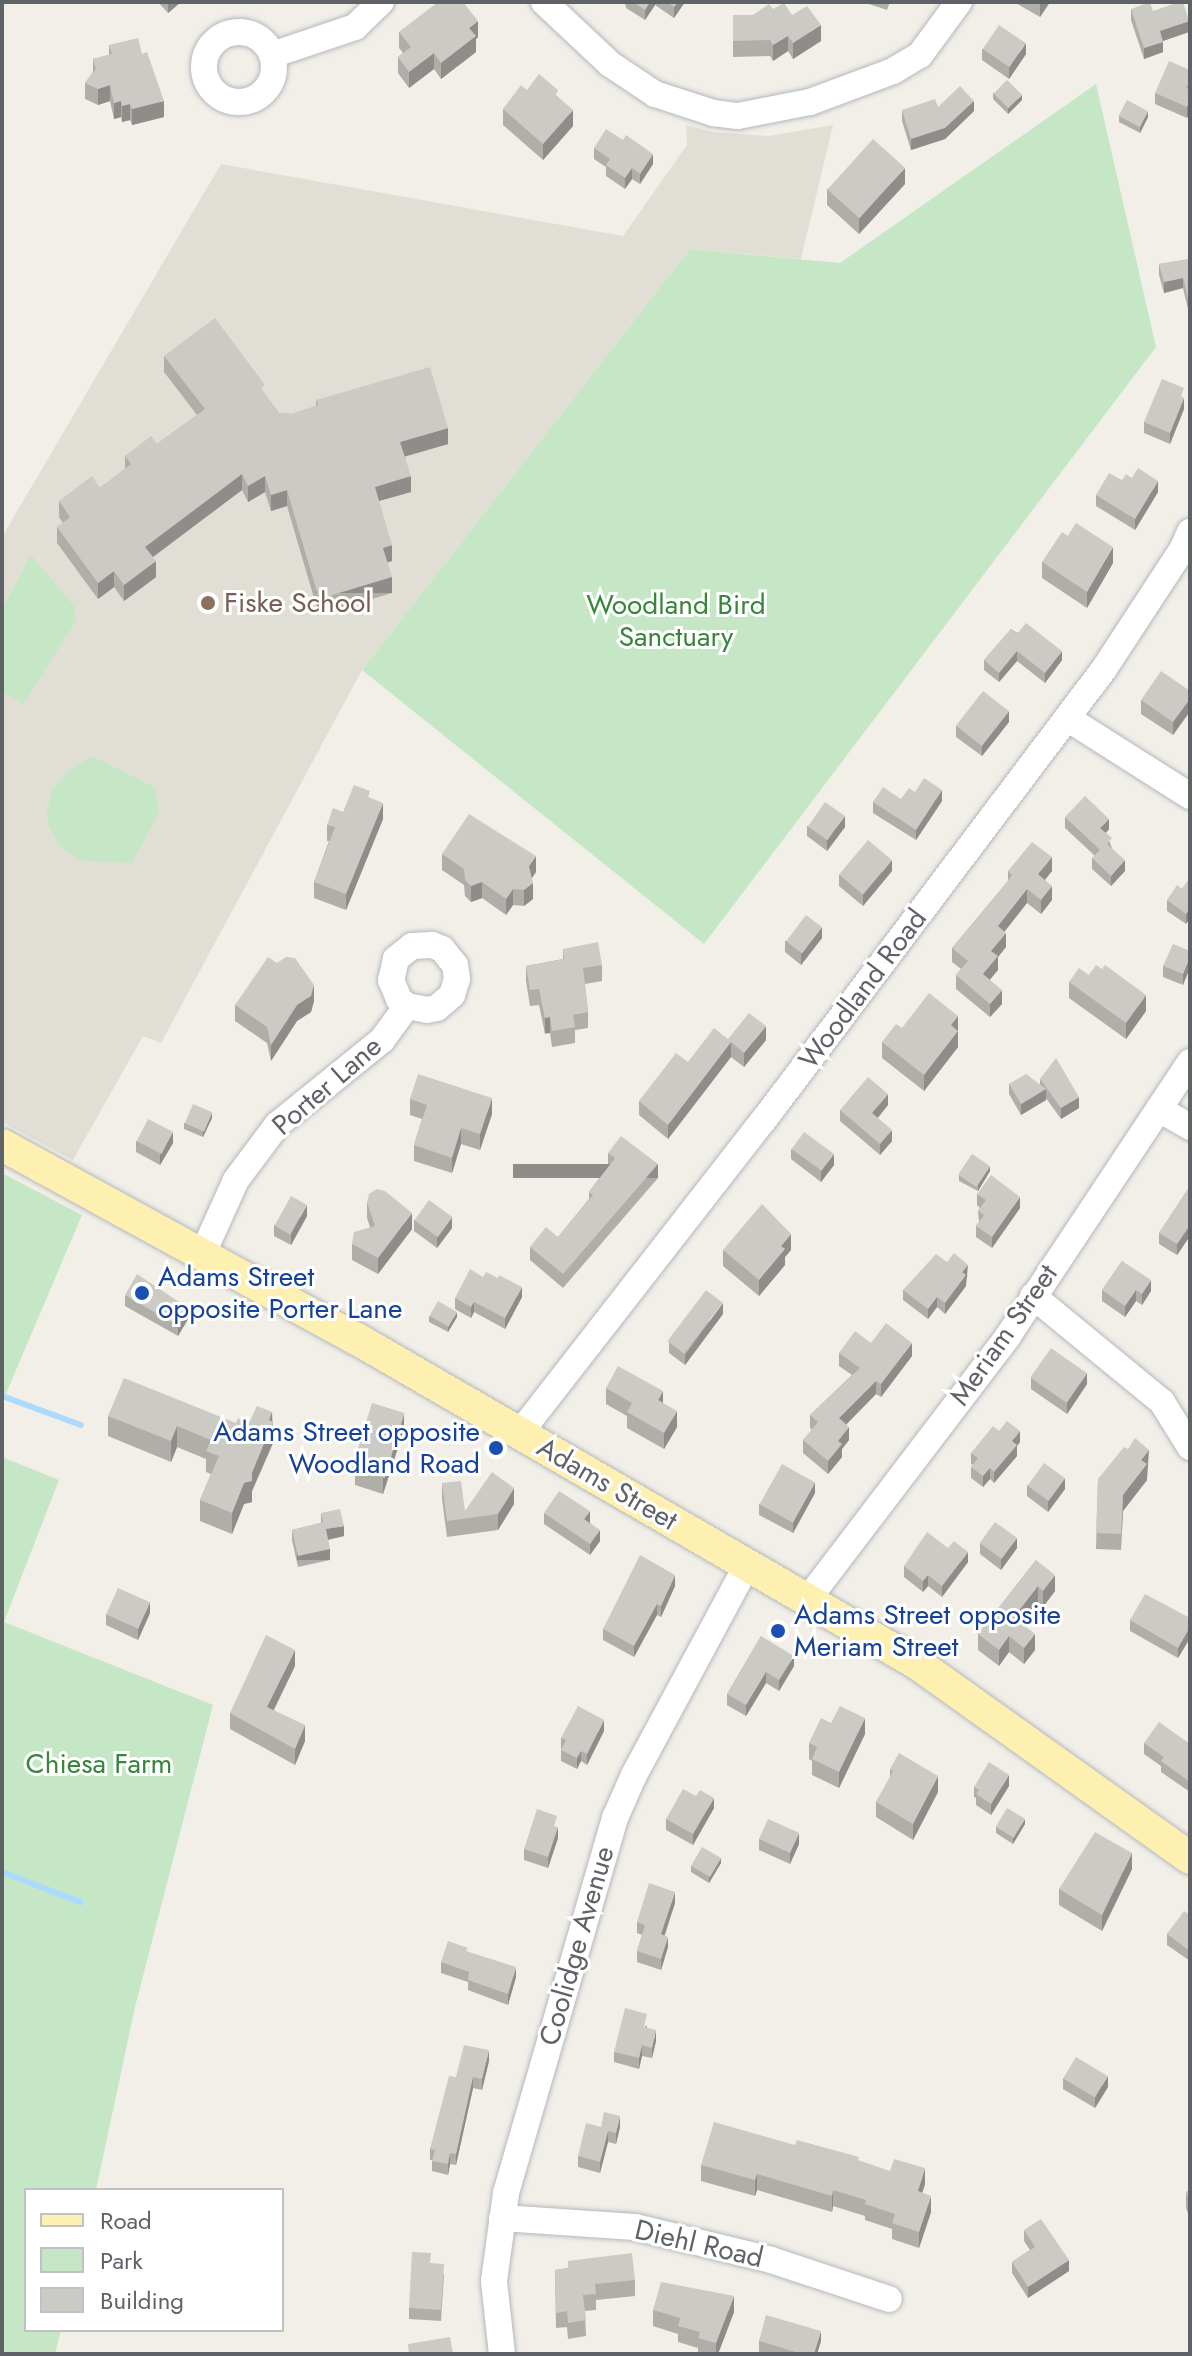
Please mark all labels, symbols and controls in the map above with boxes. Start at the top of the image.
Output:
place label: Fiske School [224,586,372,620]
park label: Woodland Bird Sanctuary [586,588,766,654]
marker: Fiske School [199,594,217,612]
street label: Woodland Road [792,902,934,1076]
street label: Porter Lane [266,1029,388,1143]
street label: Meriam Street [943,1258,1065,1412]
place label: Adams Street opposite Porter Lane [158,1260,402,1326]
marker: Adams Street opposite Porter Lane [133,1284,151,1302]
place label: Adams Street opposite Woodland Road [213,1415,480,1481]
street label: Adams Street [531,1430,683,1538]
marker: Adams Street opposite Woodland Road [487,1439,505,1457]
place label: Adams Street opposite Meriam Street [794,1598,1061,1664]
marker: Adams Street opposite Meriam Street [769,1622,787,1640]
park label: Chiesa Farm [26,1747,172,1781]
street label: Coolidge Avenue [533,1843,621,2049]
legend [24,2188,284,2332]
text: Road [100,2203,152,2238]
street label: Diehl Road [632,2213,766,2275]
text: Park [100,2243,143,2278]
text: Building [100,2283,184,2318]

